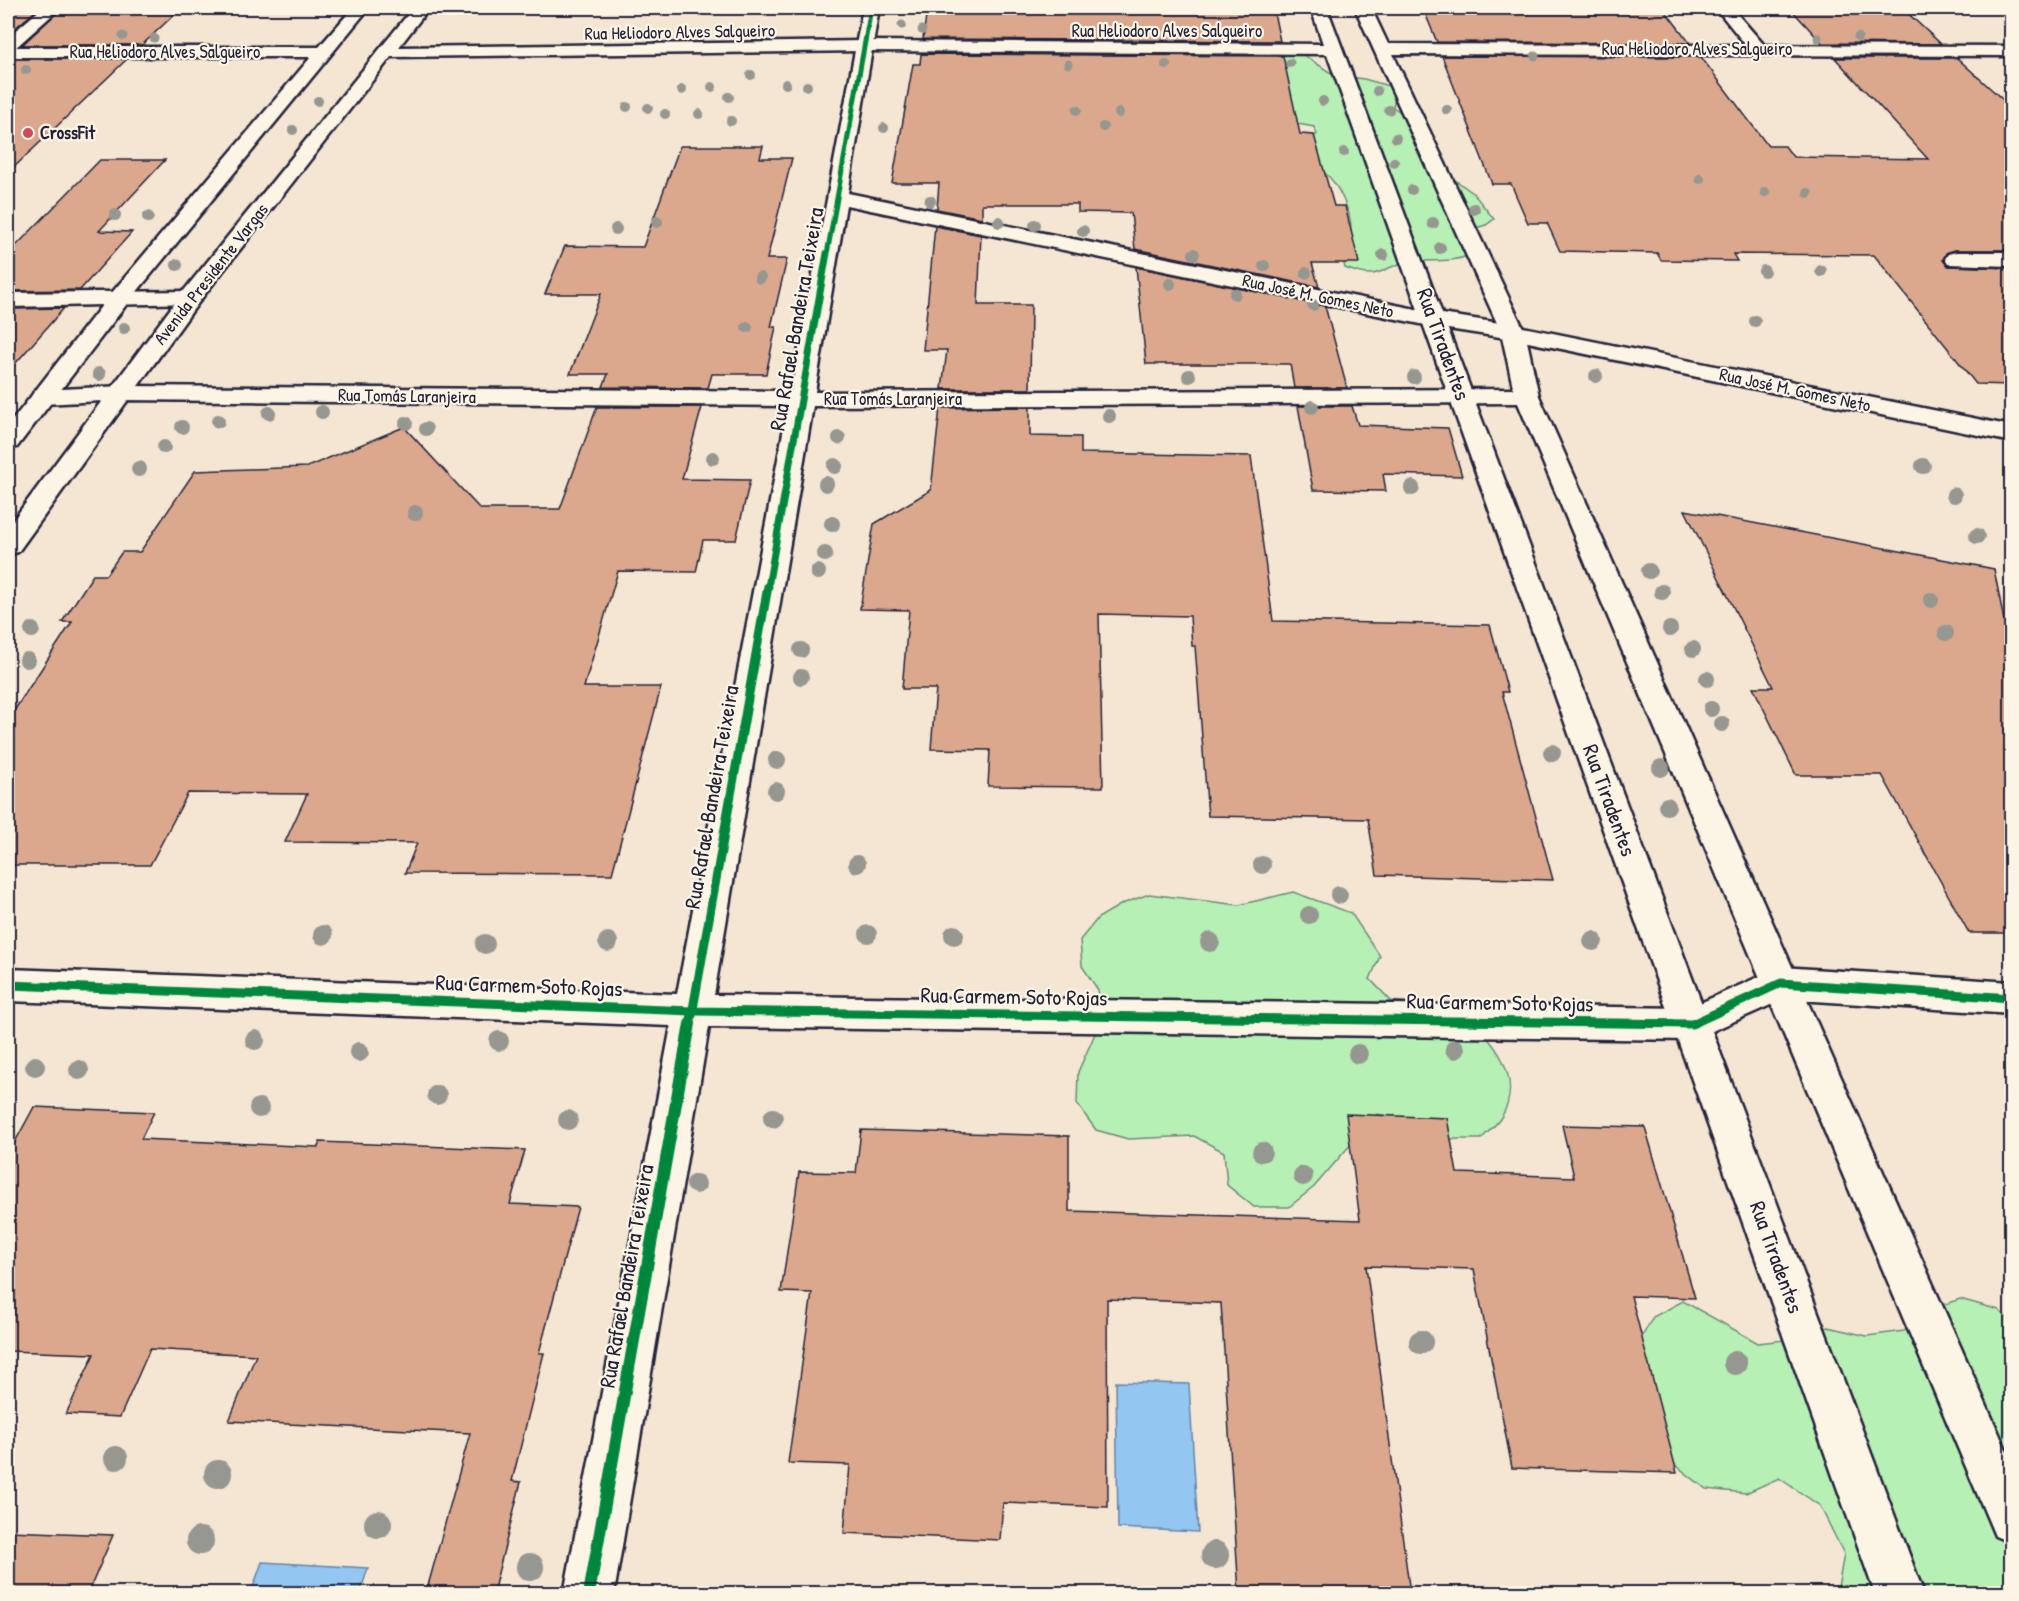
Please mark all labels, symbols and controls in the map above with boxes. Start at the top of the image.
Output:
street label: Rua Heliodoro Alves Salgueiro [585,17,775,46]
street label: Rua Heliodoro Alves Salgueiro [1072,18,1262,43]
street label: Rua Heliodoro Alves Salgueiro [1602,36,1792,61]
street label: Rua Heliodoro Alves Salgueiro [70,39,260,64]
place label: CrossFit [40,120,96,145]
marker: CrossFit [21,126,35,140]
street label: Avenida Presidente Vargas [147,198,274,350]
street label: Rua Rafael Bandeira Teixeira [762,205,830,433]
street label: Rua José M. Gomes Neto [1240,267,1396,324]
street label: Rua Tiradentes [1410,284,1478,404]
street label: Rua José M. Gomes Neto [1717,361,1873,418]
street label: Rua Tomás Laranjeira [338,382,476,409]
street label: Rua Tomás Laranjeira [824,386,962,411]
street label: Rua Rafael Bandeira Teixeira [677,683,745,911]
street label: Rua Tiradentes [1576,740,1644,860]
street label: Rua Carmem Soto Rojas [435,967,623,1003]
street label: Rua Carmem Soto Rojas [920,979,1108,1013]
street label: Rua Carmem Soto Rojas [1406,985,1594,1019]
street label: Rua Rafael Bandeira Teixeira [592,1162,660,1390]
street label: Rua Tiradentes [1743,1197,1811,1317]

